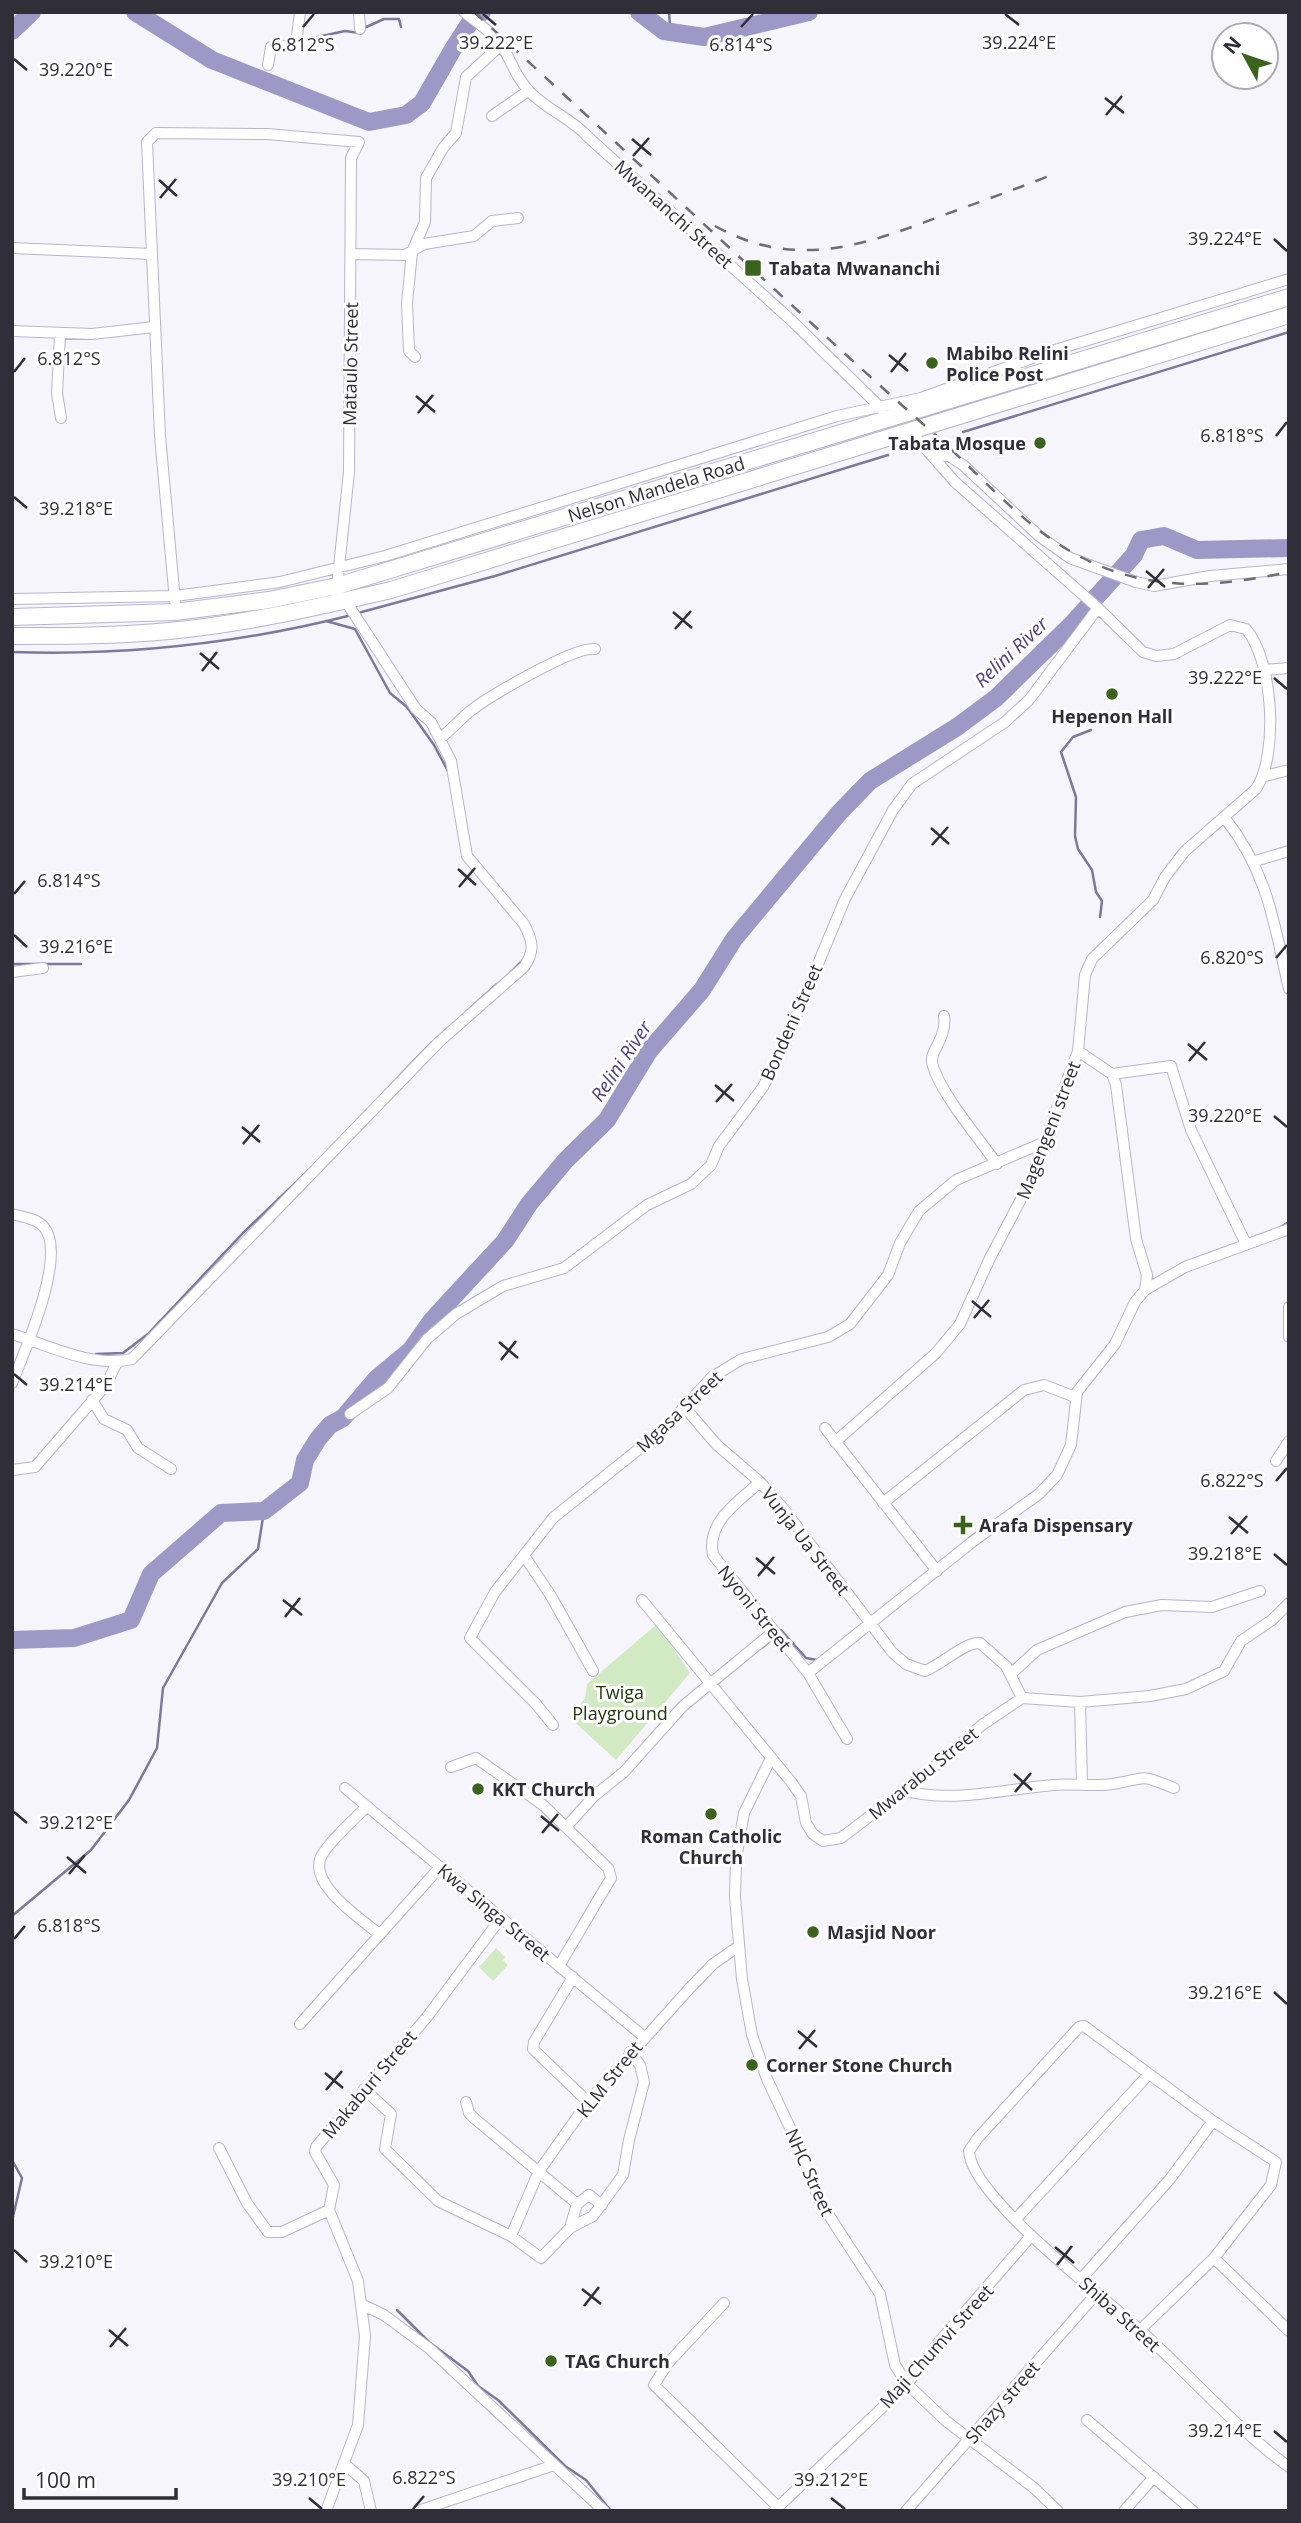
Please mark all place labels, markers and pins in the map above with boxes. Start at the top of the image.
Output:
place label: Tabata Mwananchi [769,256,940,280]
marker: Tabata Mwananchi [743,258,763,278]
place label: Mabibo Relini Police Post [946,341,1069,386]
marker: Mabibo Relini Police Post [924,355,940,371]
place label: Tabata Mosque [888,431,1026,455]
marker: Tabata Mosque [1032,435,1048,451]
marker: Hepenon Hall [1104,686,1120,702]
place label: Hepenon Hall [1051,704,1173,728]
place label: Arafa Dispensary [979,1513,1134,1537]
marker: Arafa Dispensary [953,1515,973,1535]
place label: KKT Church [492,1777,595,1801]
marker: KKT Church [470,1781,486,1797]
marker: Roman Catholic Church [703,1806,719,1822]
place label: Roman Catholic Church [640,1824,782,1869]
place label: Masjid Noor [827,1920,936,1944]
marker: Masjid Noor [805,1924,821,1940]
place label: Corner Stone Church [766,2053,953,2077]
marker: Corner Stone Church [744,2057,760,2073]
place label: TAG Church [565,2349,670,2373]
marker: TAG Church [543,2353,559,2369]

